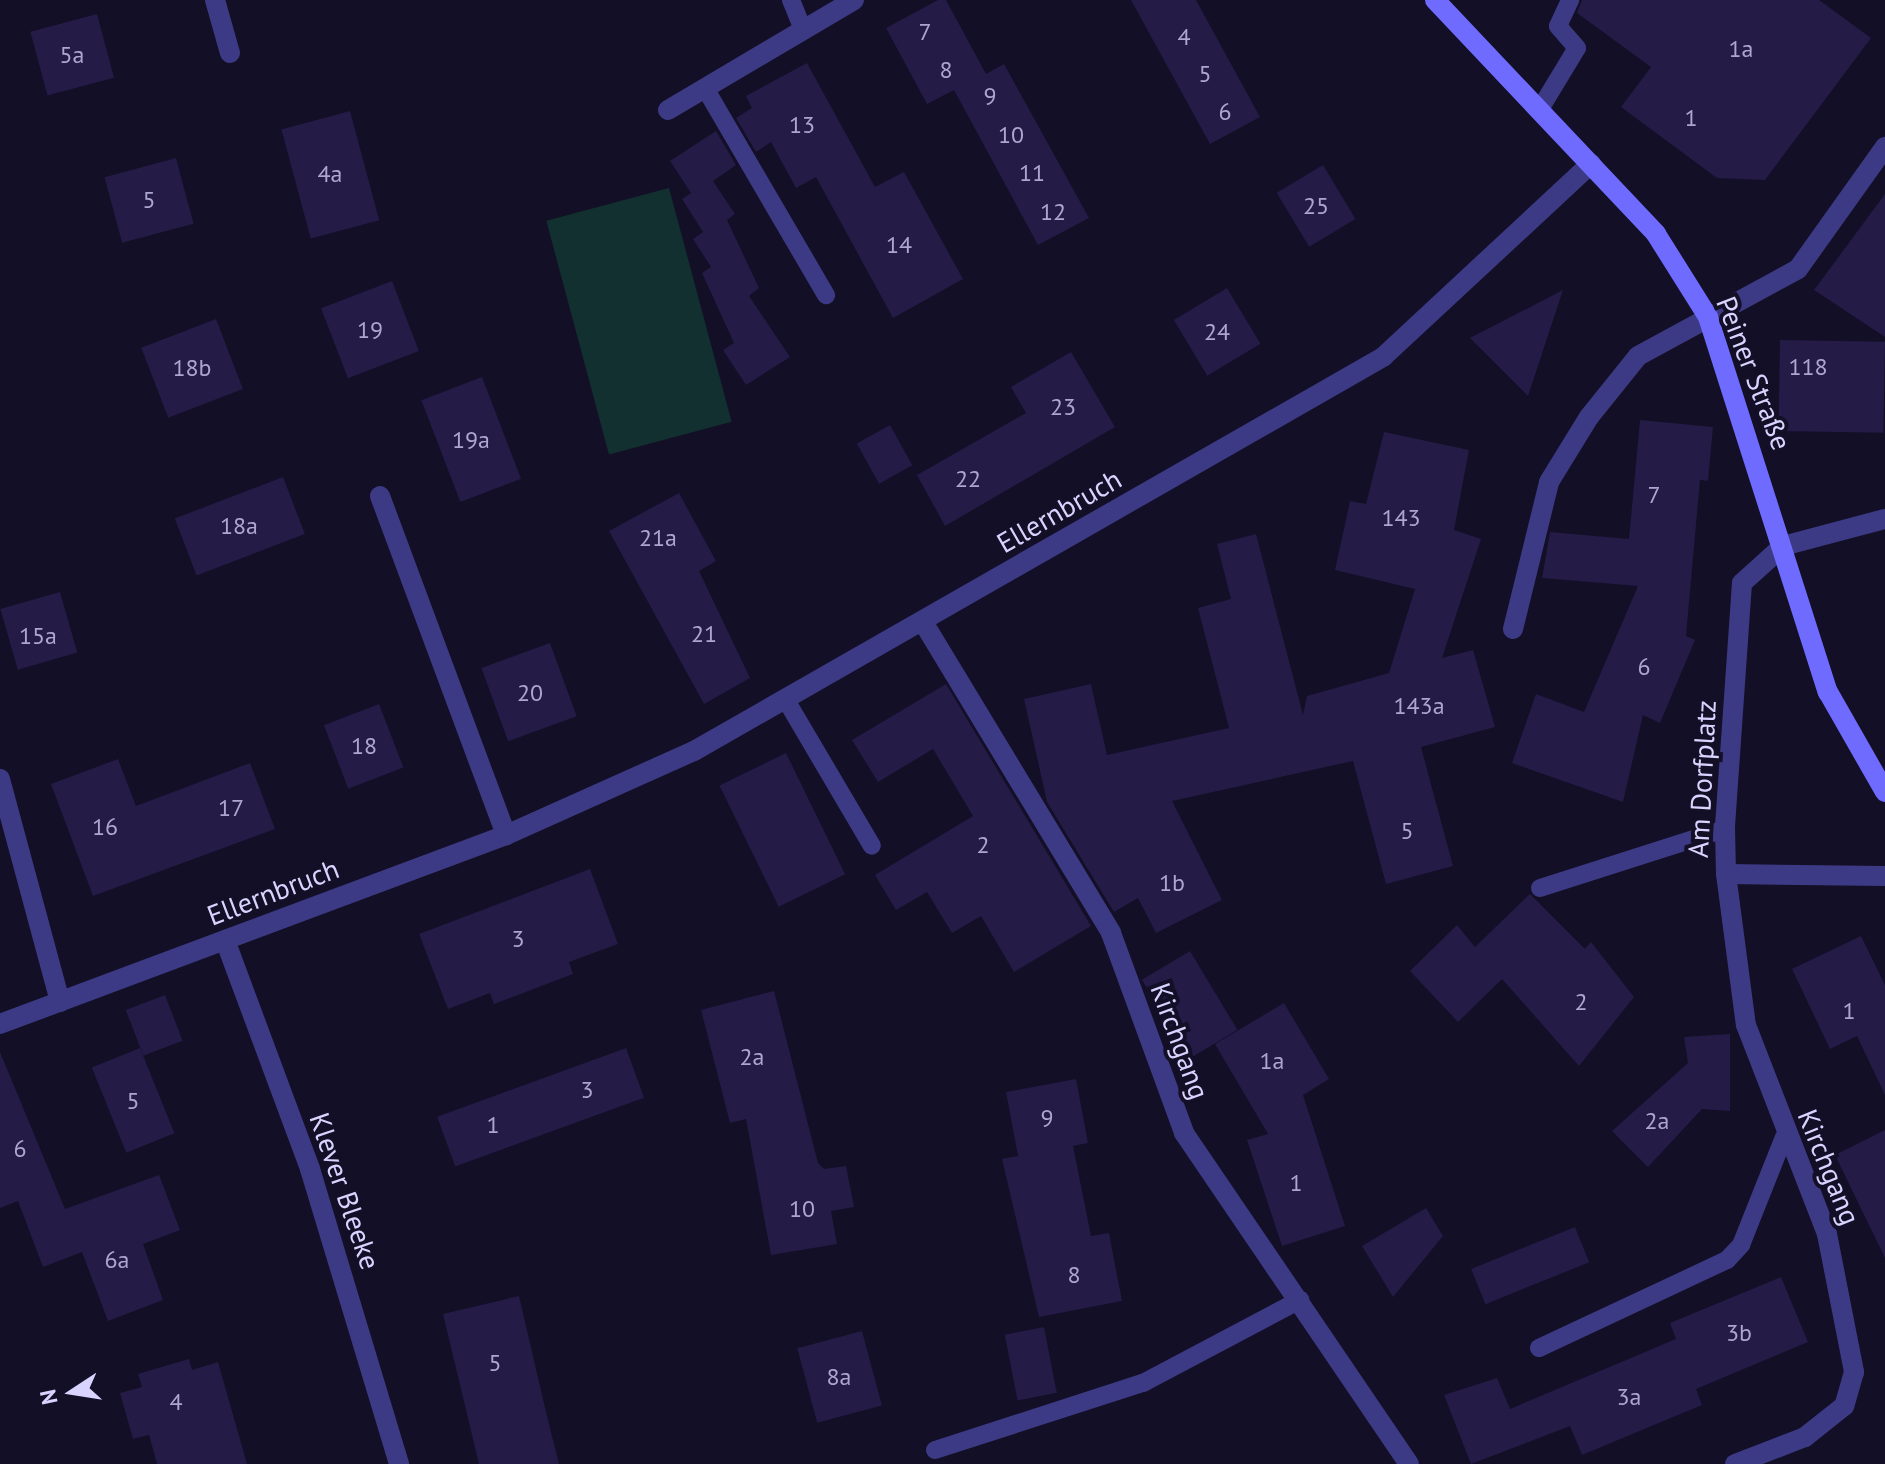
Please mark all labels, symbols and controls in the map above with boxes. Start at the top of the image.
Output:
house number: 7 [918,18,932,46]
house number: 4 [1177,23,1191,51]
house number: 1a [1729,35,1753,63]
house number: 5a [60,41,84,69]
house number: 8 [939,56,953,84]
house number: 5 [1198,60,1212,88]
house number: 9 [983,82,997,110]
house number: 6 [1218,98,1232,126]
house number: 1 [1684,104,1698,132]
house number: 13 [789,111,815,139]
house number: 10 [998,121,1024,149]
house number: 11 [1019,159,1045,187]
house number: 4a [318,160,342,188]
house number: 5 [142,186,156,214]
house number: 25 [1303,192,1329,220]
house number: 12 [1040,198,1066,226]
house number: 14 [886,231,912,259]
street label: Peiner Straße [1709,292,1799,454]
house number: 19 [357,316,383,344]
house number: 24 [1204,318,1230,346]
house number: 118 [1788,353,1828,381]
house number: 18b [172,354,212,382]
house number: 23 [1050,393,1076,421]
house number: 19a [452,426,490,454]
street label: Ellernbruch [991,462,1127,560]
house number: 22 [955,465,981,493]
house number: 7 [1647,481,1661,509]
house number: 143 [1381,504,1421,532]
house number: 18a [220,512,258,540]
house number: 21a [639,524,677,552]
house number: 21 [691,620,717,648]
house number: 15a [19,622,57,650]
house number: 6 [1637,653,1651,681]
house number: 20 [517,679,543,707]
house number: 143a [1393,692,1445,720]
street label: Am Dorfplatz [1681,699,1723,859]
house number: 18 [351,732,377,760]
house number: 17 [218,794,244,822]
house number: 16 [92,813,118,841]
house number: 5 [1400,817,1414,845]
house number: 2 [976,831,990,859]
street label: Ellernbruch [203,852,343,932]
house number: 1b [1159,869,1185,897]
house number: 3 [511,925,525,953]
street label: Kirchgang [1143,978,1217,1104]
house number: 2 [1574,988,1588,1016]
house number: 1 [1842,997,1856,1025]
house number: 2a [740,1043,764,1071]
house number: 1a [1260,1047,1284,1075]
house number: 3 [580,1076,594,1104]
house number: 5 [126,1087,140,1115]
house number: 9 [1040,1104,1054,1132]
street label: Kirchgang [1791,1104,1867,1230]
house number: 2a [1645,1107,1669,1135]
street label: Klever Bleeke [303,1108,387,1274]
house number: 1 [486,1111,500,1139]
house number: 6 [13,1135,27,1163]
house number: 1 [1289,1169,1303,1197]
house number: 10 [789,1195,815,1223]
house number: 6a [105,1246,129,1274]
house number: 8 [1067,1261,1081,1289]
house number: 3b [1726,1319,1752,1347]
house number: 5 [488,1349,502,1377]
north arrow [32,1352,112,1432]
house number: 8a [827,1363,851,1391]
house number: 3a [1617,1383,1641,1411]
text: N [33,1387,64,1407]
house number: 4 [169,1388,183,1416]

